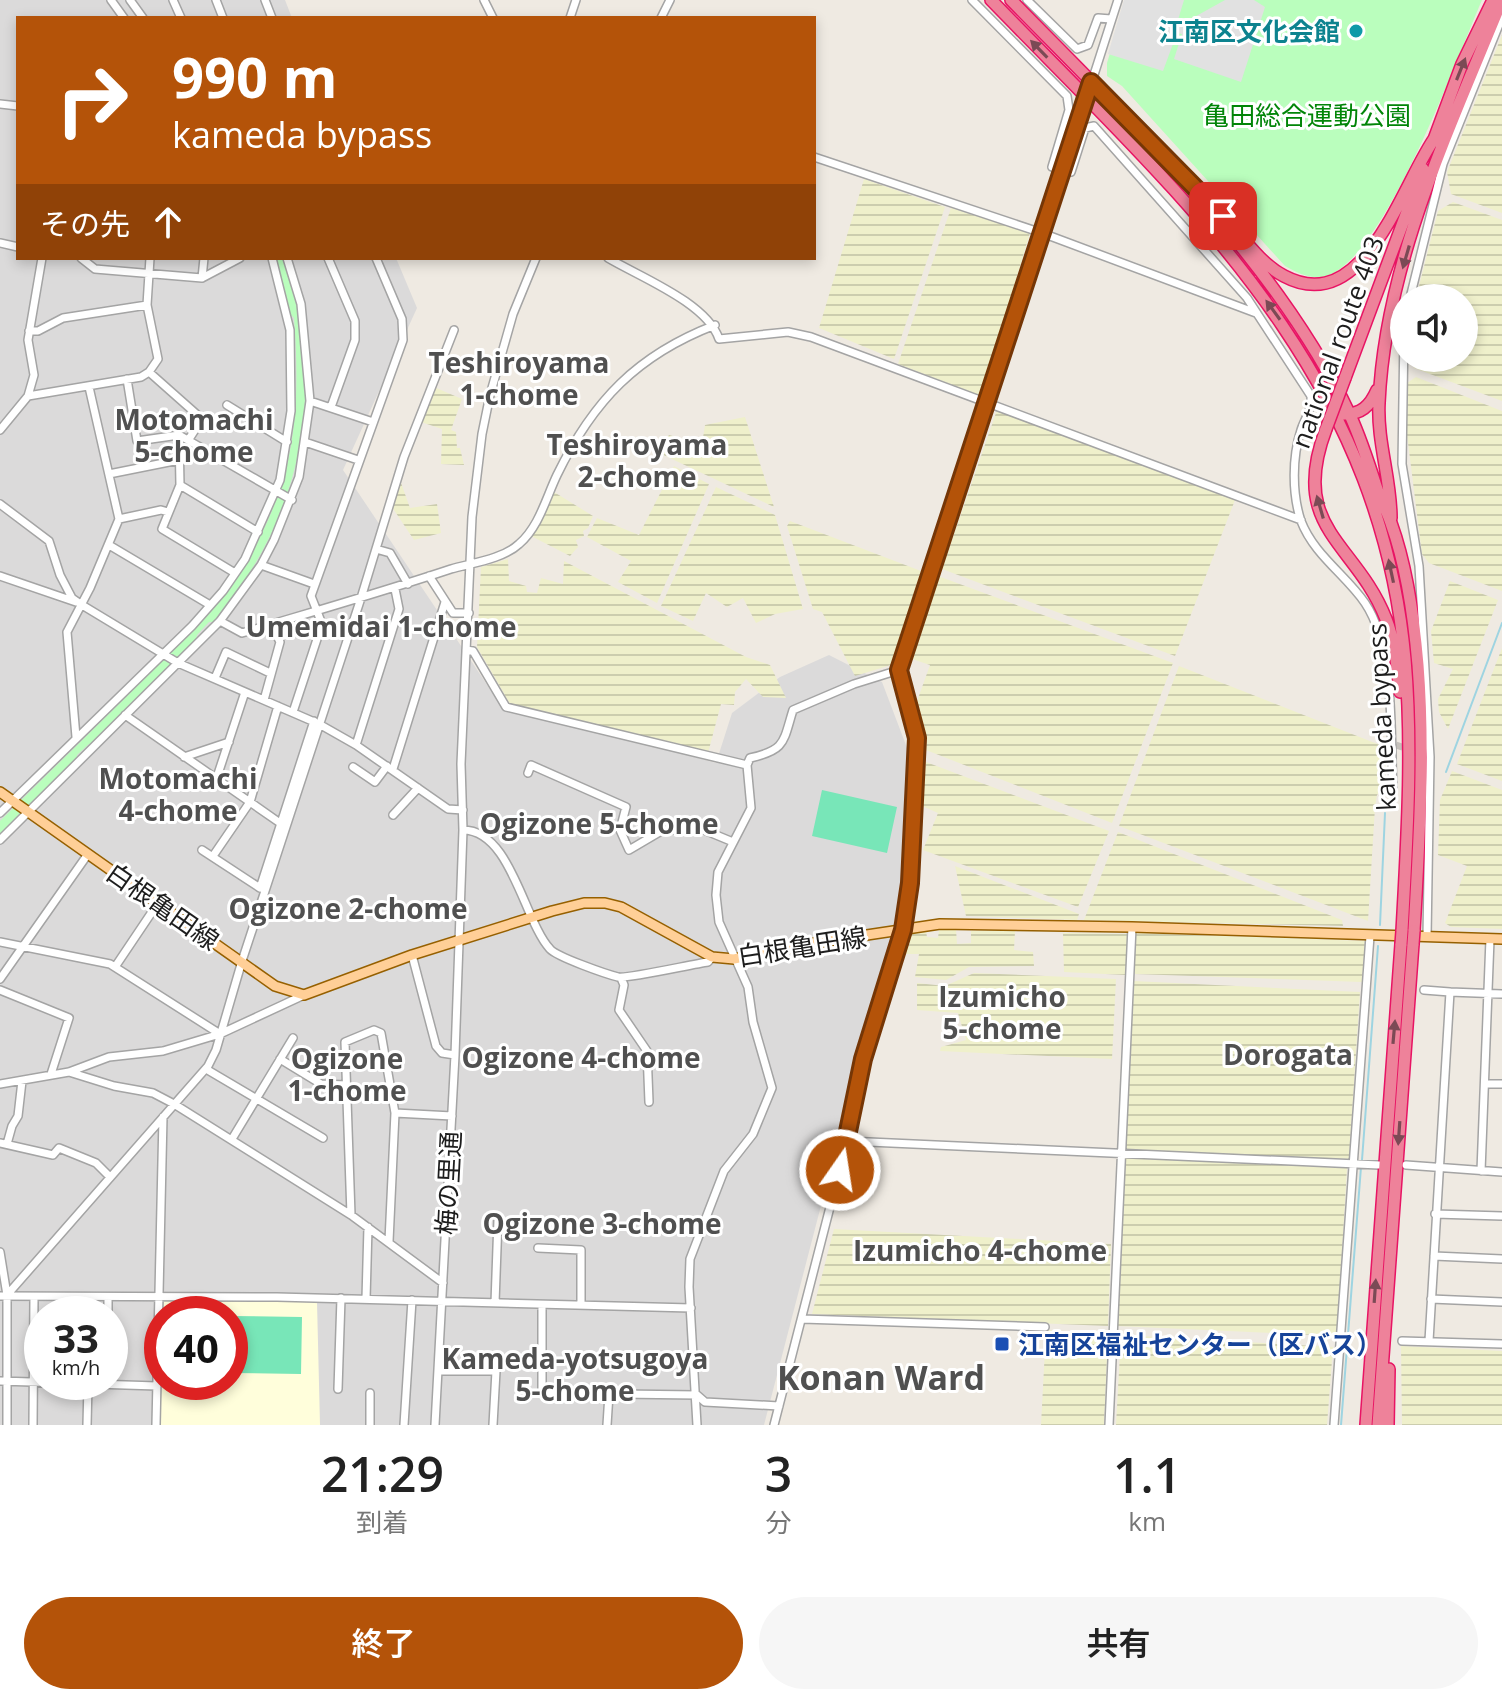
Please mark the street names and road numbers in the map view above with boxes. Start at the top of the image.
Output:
street label: national route 403 [1282,231,1392,453]
street label: kameda bypass [1358,622,1404,812]
street label: 白根亀田線 [99,854,227,958]
street label: 白根亀田線 [735,918,869,974]
street label: 梅の里通 [427,1130,469,1236]

